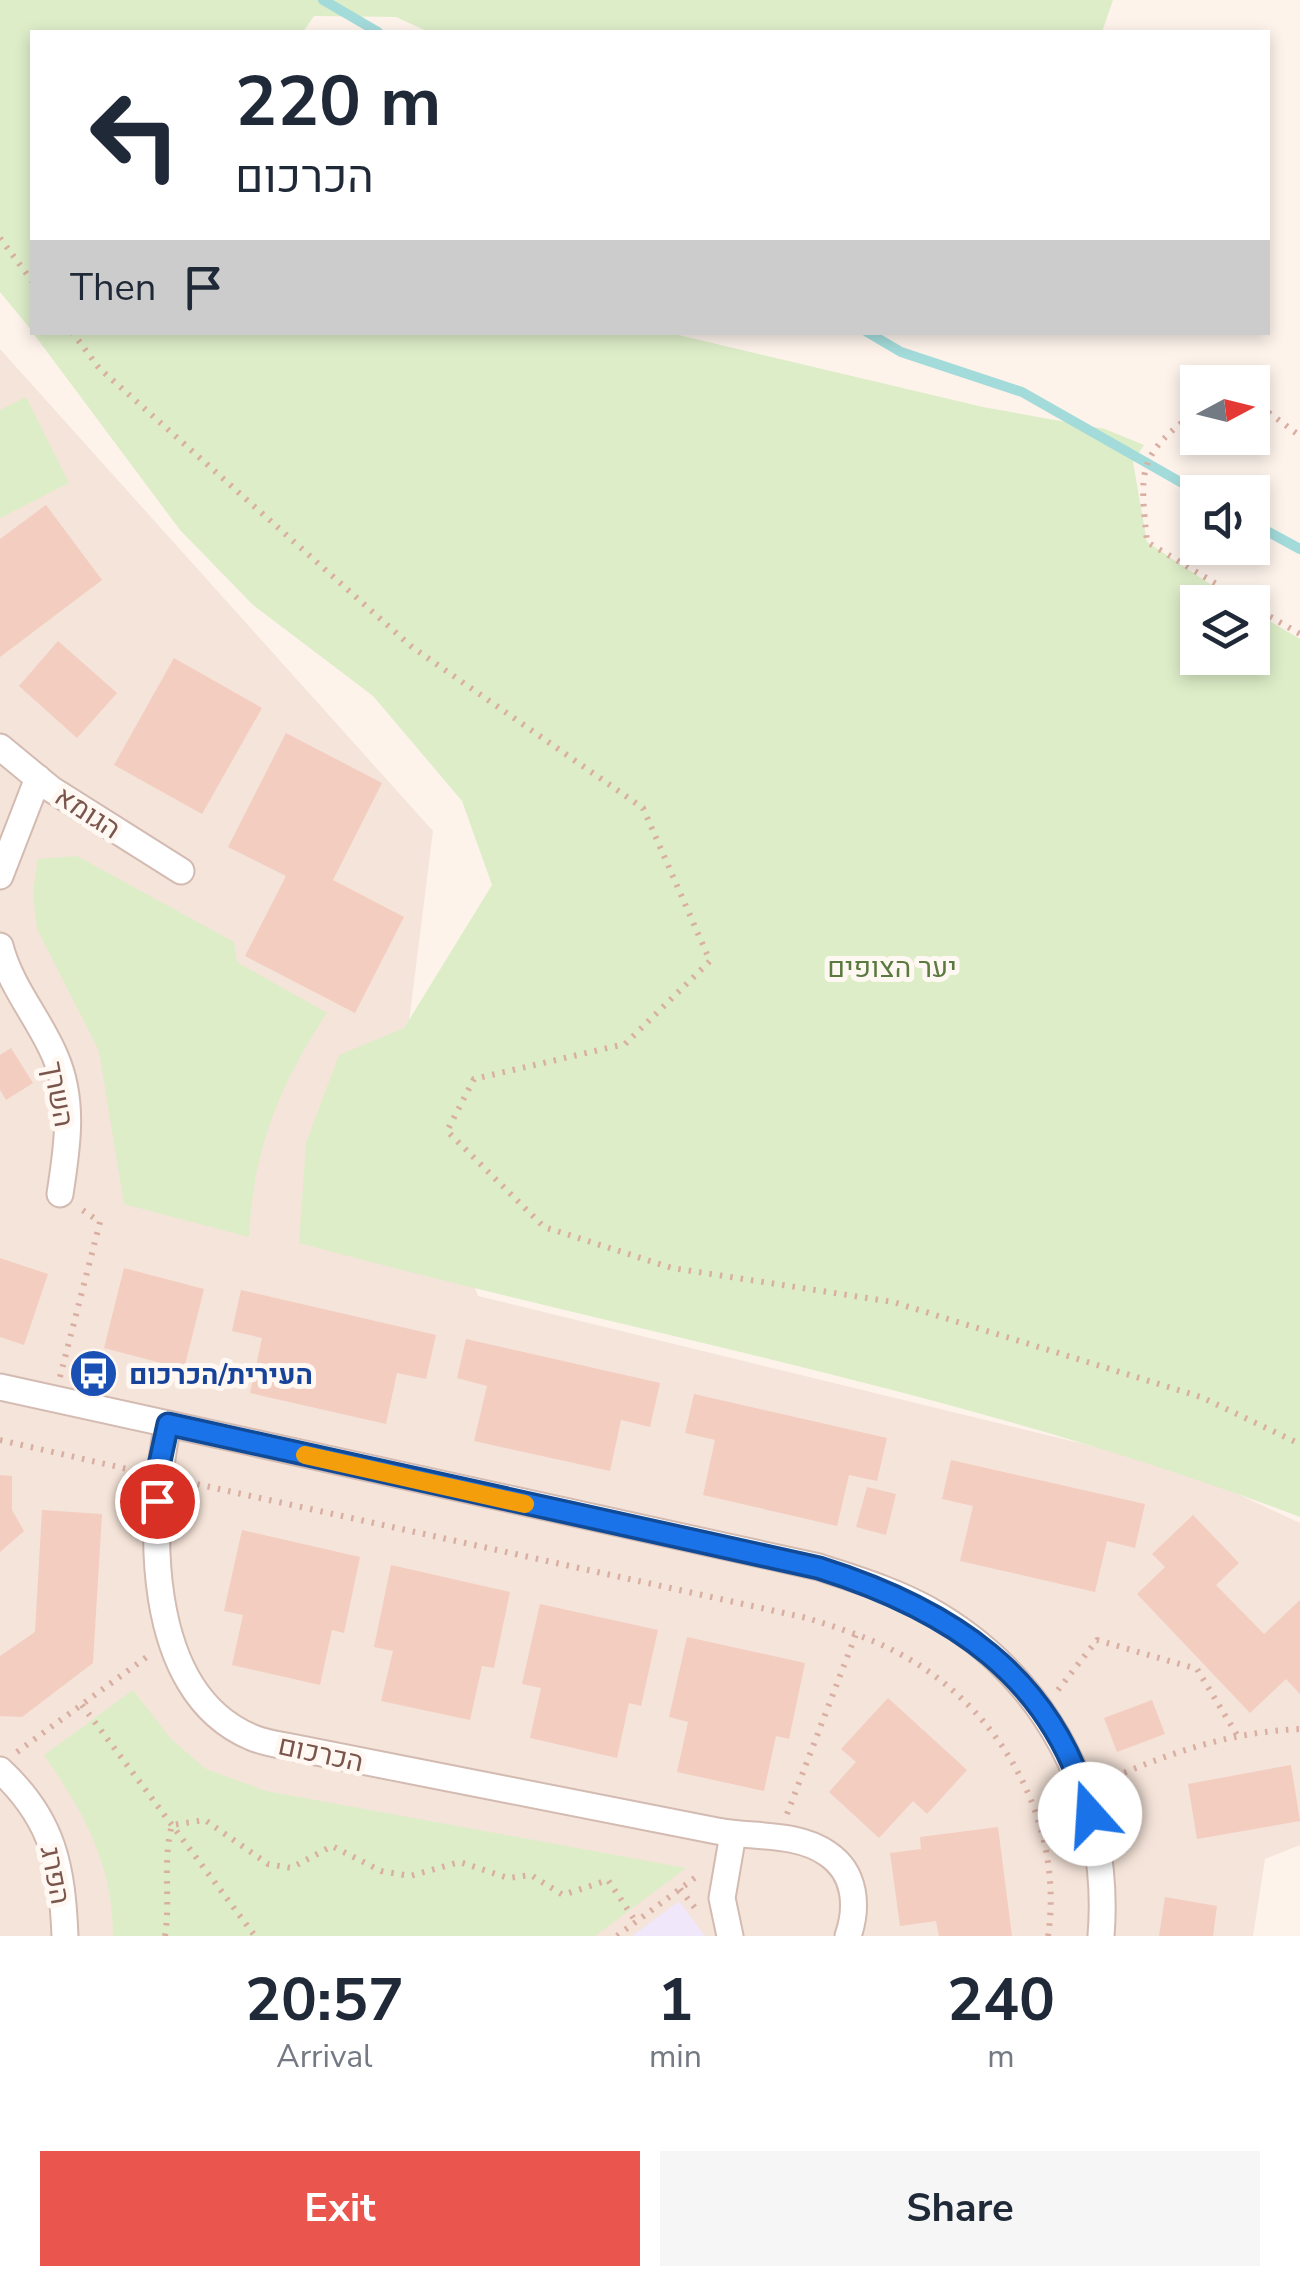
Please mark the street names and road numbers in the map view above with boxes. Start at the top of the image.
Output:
street label: הגומא [47,777,128,848]
street label: השרך [33,1058,83,1130]
street label: הכרכום [275,1726,367,1782]
street label: הפרג [31,1843,79,1908]

